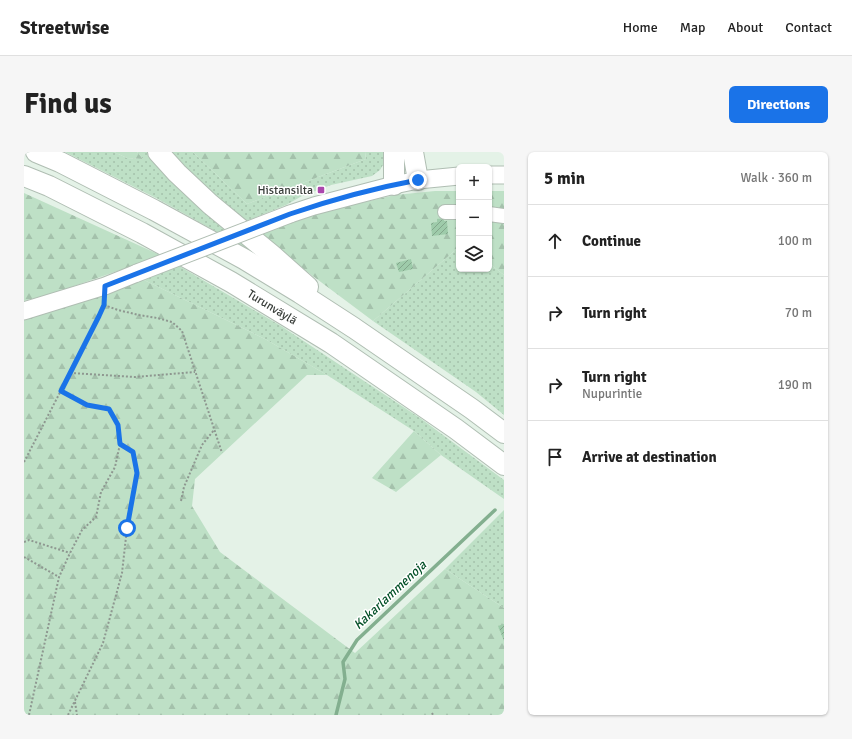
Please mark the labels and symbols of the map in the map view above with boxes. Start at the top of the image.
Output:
route end [409,171,427,189]
place label: Histansilta [257,183,313,198]
marker: Histansilta [316,185,326,195]
street label: Turunväylä [245,286,300,328]
route start [118,519,136,537]
water label: Kakarlammenoja [350,557,430,633]

